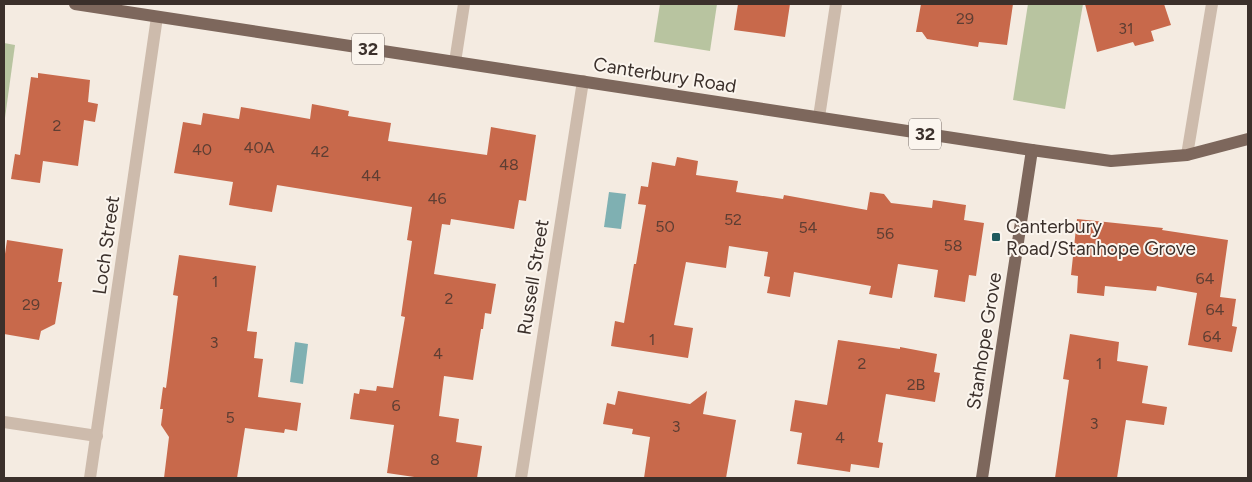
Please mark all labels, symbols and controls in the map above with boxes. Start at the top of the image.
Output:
house number: 29 [956,9,974,28]
house number: 31 [1118,19,1134,38]
road number: 32 [352,34,384,64]
street label: Canterbury Road [592,52,738,98]
house number: 2 [53,116,61,135]
road number: 32 [909,118,941,150]
house number: 40A [243,138,275,157]
house number: 40 [192,140,212,159]
house number: 42 [311,142,329,161]
house number: 48 [499,155,519,174]
house number: 44 [361,166,381,185]
house number: 46 [428,189,447,208]
street label: Loch Street [88,194,124,296]
house number: 52 [724,210,742,229]
place label: Canterbury Road/Stanhope Grove [1006,215,1196,260]
house number: 50 [655,217,675,236]
street label: Russell Street [513,218,553,336]
house number: 54 [798,218,818,237]
house number: 56 [876,224,894,243]
marker: Canterbury Road/Stanhope Grove [990,231,1002,243]
house number: 58 [943,236,963,255]
house number: 64 [1196,269,1215,288]
street label: Stanhope Grove [962,271,1006,411]
house number: 1 [212,272,218,291]
house number: 2 [445,289,453,308]
house number: 29 [22,295,40,314]
house number: 64 [1206,300,1225,319]
house number: 64 [1203,327,1222,346]
house number: 1 [649,330,655,349]
house number: 3 [210,333,218,352]
house number: 4 [433,344,443,363]
house number: 2 [858,354,866,373]
house number: 1 [1096,354,1102,373]
house number: 2B [907,375,926,394]
house number: 6 [391,396,401,415]
house number: 5 [225,408,235,427]
house number: 3 [1090,414,1098,433]
house number: 3 [672,417,680,436]
house number: 4 [835,428,845,447]
house number: 8 [430,450,440,469]

